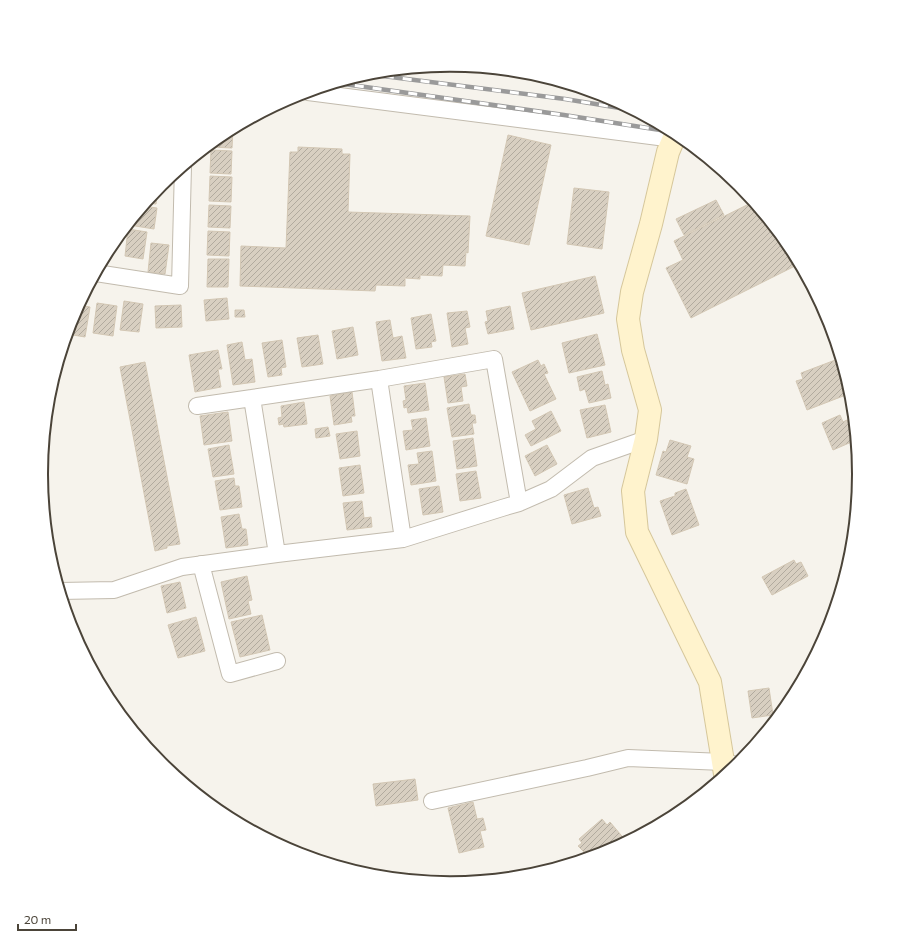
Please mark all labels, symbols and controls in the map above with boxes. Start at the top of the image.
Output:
scale bar [18,906,76,932]
text: 20 m [24,912,51,926]

